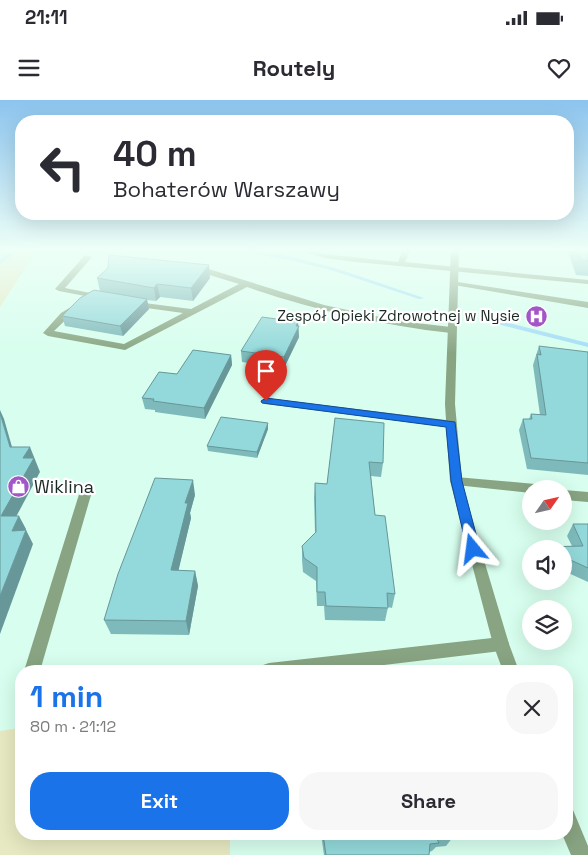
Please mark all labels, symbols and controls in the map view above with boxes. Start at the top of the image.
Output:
text: 21:11 [25,5,68,30]
icon: menu [15,54,43,82]
text: Routely [253,54,335,82]
icon: heart [545,54,573,82]
text: 40 m [113,132,197,176]
icon: left [30,135,95,200]
text: Bohaterów Warszawy [113,175,340,203]
hospital icon: Zespół Opieki Zdrowotnej w Nysie [524,304,548,328]
place label: Zespół Opieki Zdrowotnej w Nysie [277,306,520,325]
pin [245,350,287,401]
icon: arrive [252,357,280,385]
shop icon: Wiklina [6,475,30,499]
place label: Wiklina [34,475,94,498]
north arrow [522,480,572,530]
map controls [522,480,572,650]
position arrow [446,522,498,574]
button: sound [522,540,572,590]
button: layers [522,600,572,650]
text: 1 min [30,677,103,716]
button: close [506,682,558,734]
text: 80 m · 21:12 [30,716,116,737]
button: Exit [30,772,289,830]
button: Share [299,772,558,830]

